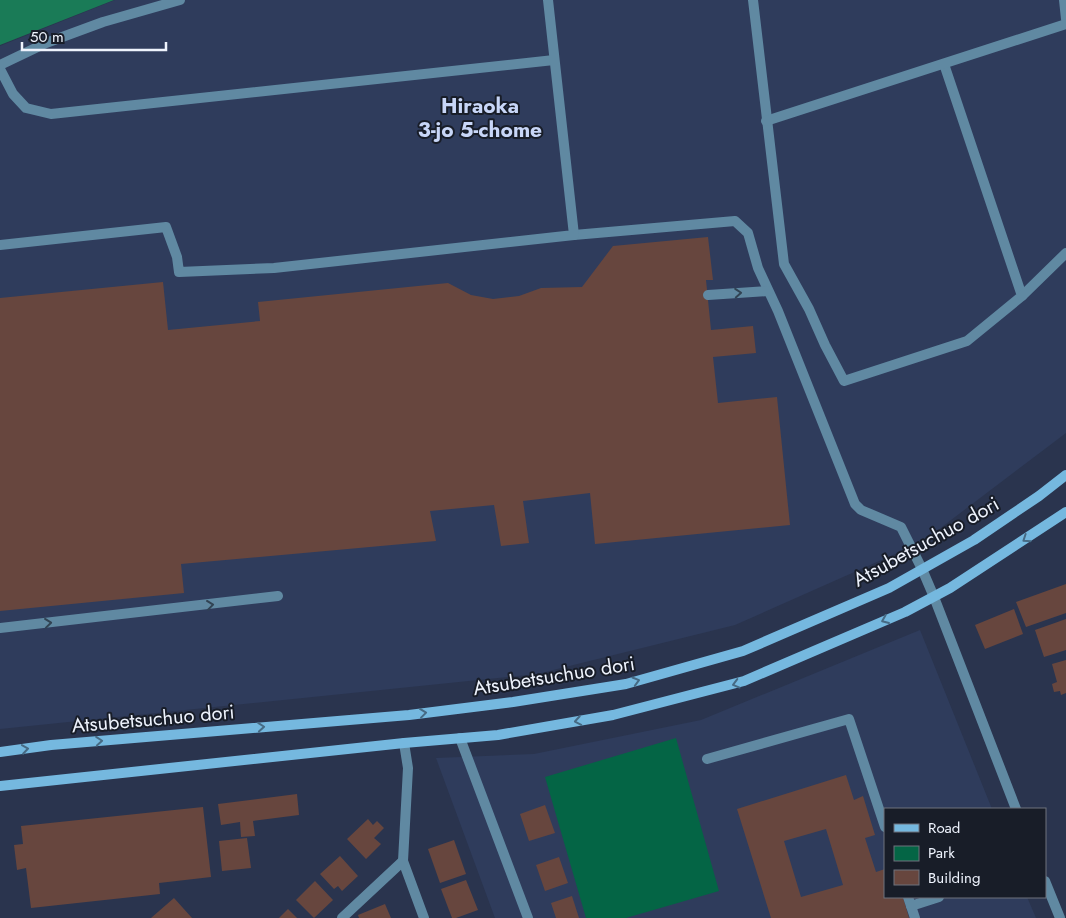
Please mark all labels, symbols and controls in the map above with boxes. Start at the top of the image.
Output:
scale bar [22,20,166,52]
text: 50 m [30,26,64,48]
district label: Hiraoka 3-jo 5-chome [418,91,542,145]
one-way arrow [734,288,742,299]
street label: Atsubetsuchuo dori [847,490,1005,594]
one-way arrow [1022,533,1031,542]
one-way arrow [206,600,214,611]
one-way arrow [881,614,890,625]
one-way arrow [45,618,53,629]
street label: Atsubetsuchuo dori [471,649,637,703]
one-way arrow [631,677,639,687]
one-way arrow [732,678,740,688]
street label: Atsubetsuchuo dori [70,697,236,741]
one-way arrow [420,708,428,719]
one-way arrow [573,716,582,726]
one-way arrow [258,722,266,733]
one-way arrow [96,735,104,746]
one-way arrow [21,744,30,754]
legend [884,808,1046,898]
text: Road [928,817,960,839]
text: Park [928,842,955,864]
text: Building [928,867,980,889]

